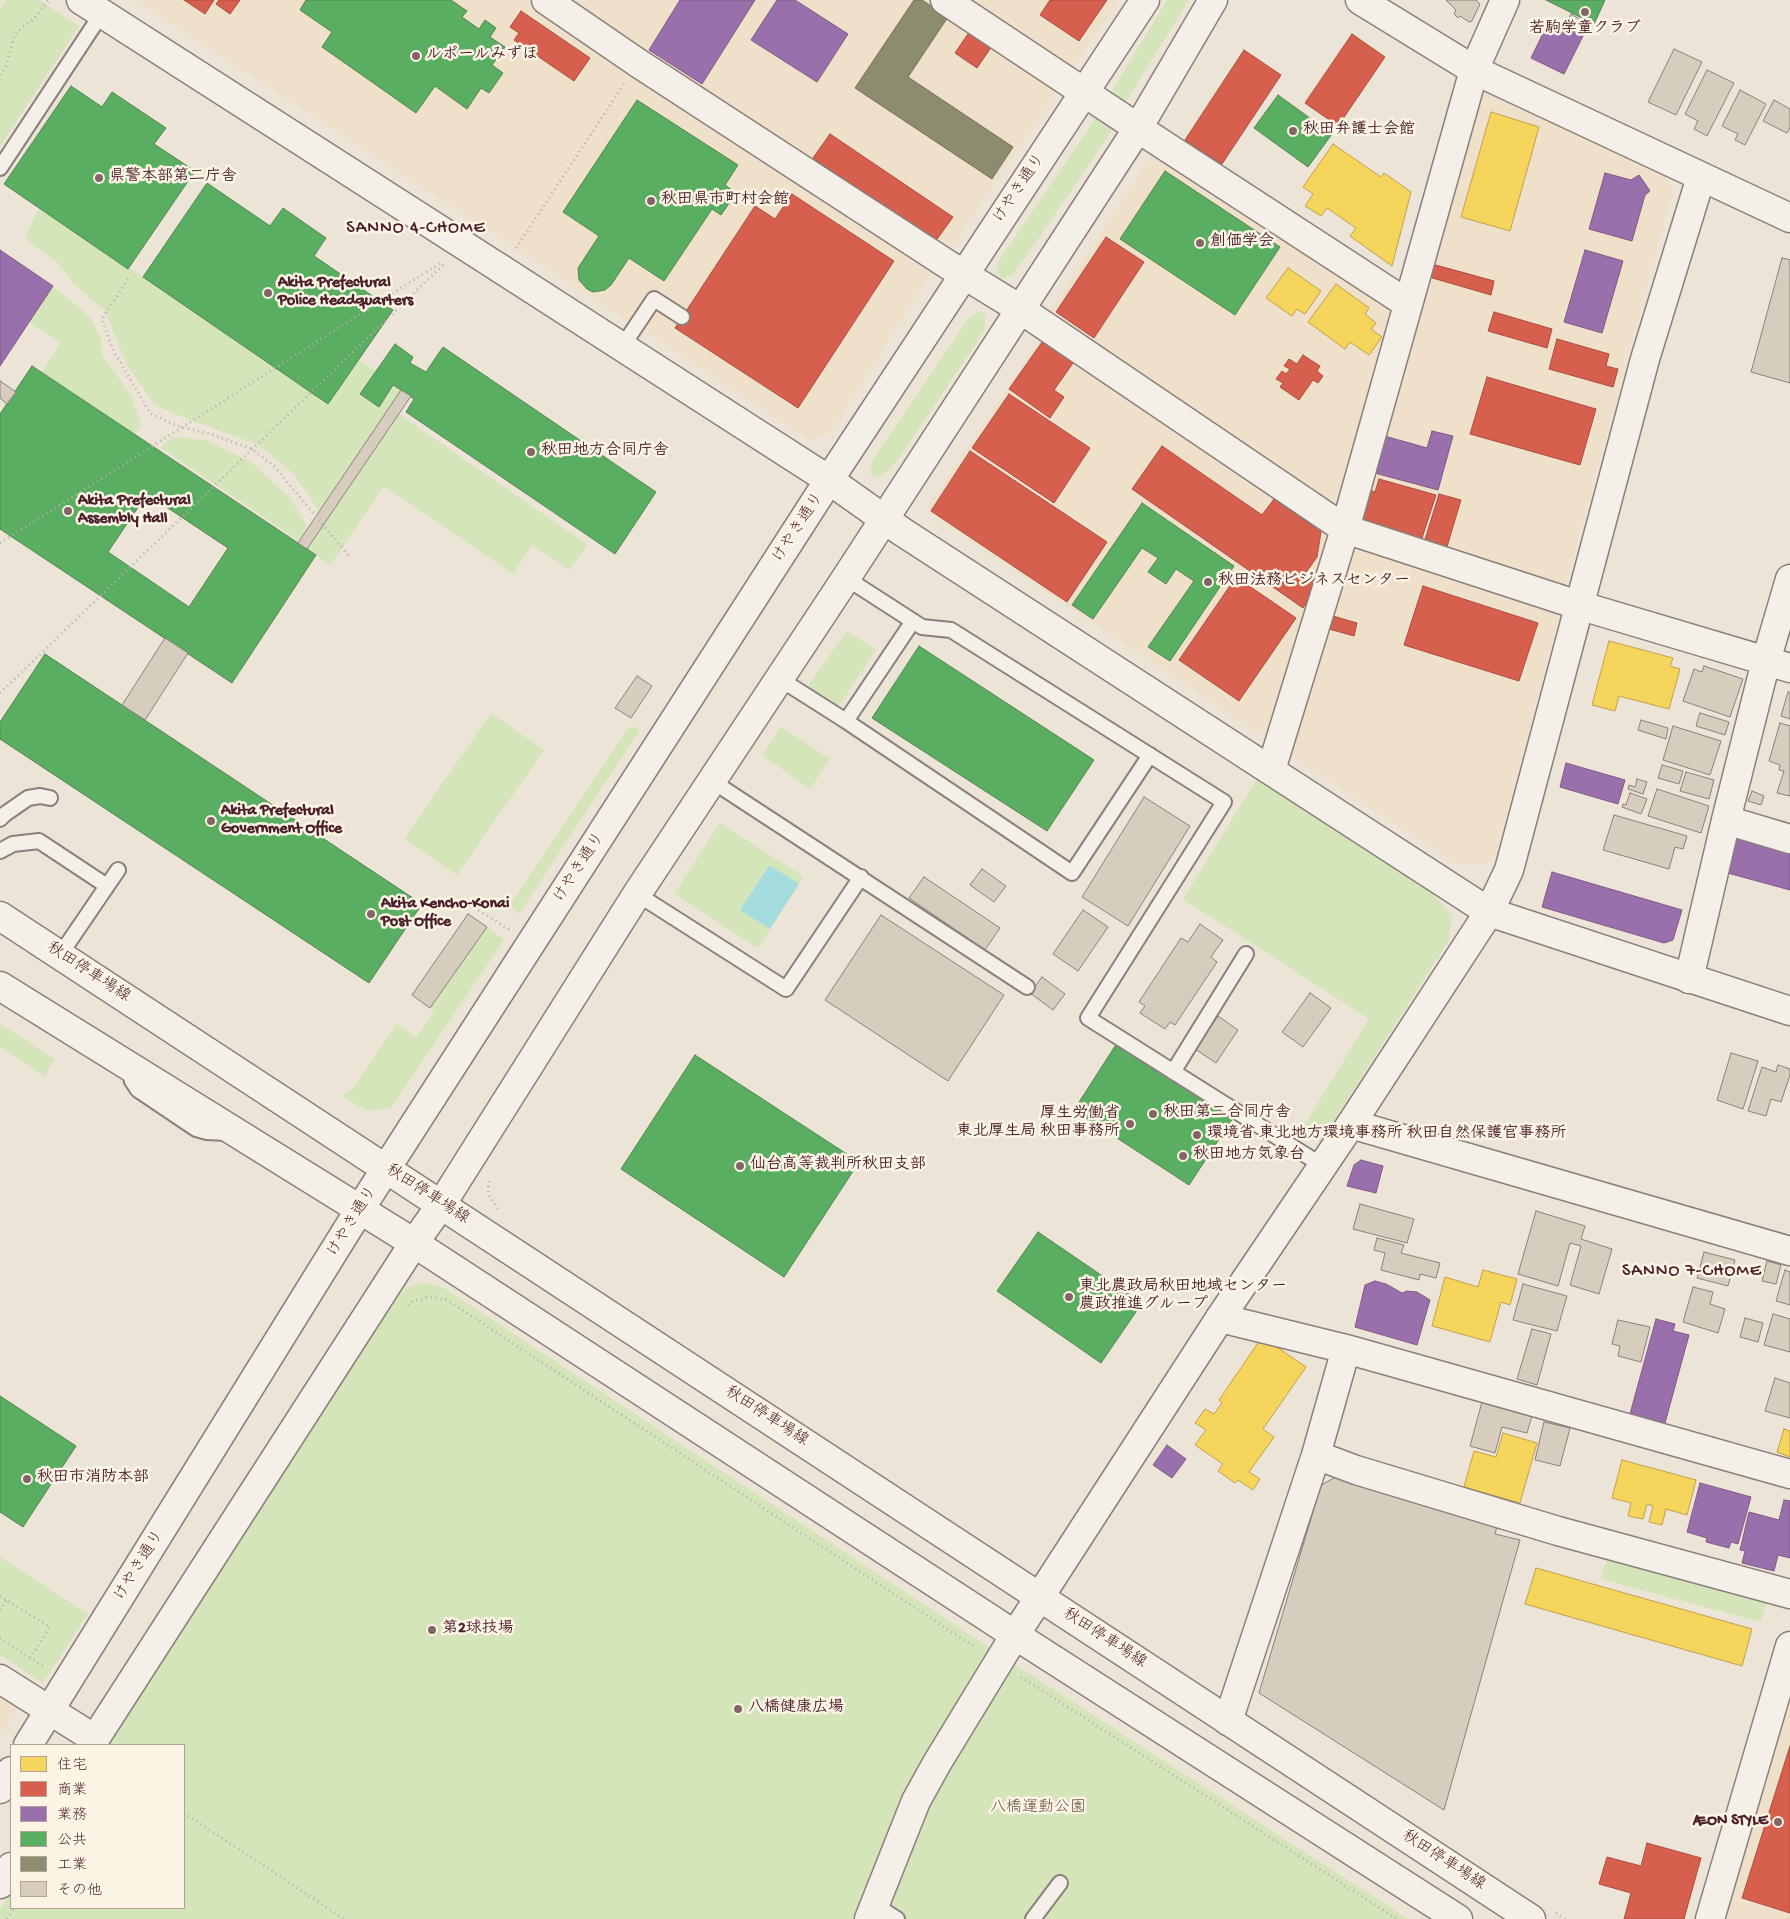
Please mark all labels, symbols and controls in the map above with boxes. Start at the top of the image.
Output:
marker: 若駒学童クラブ [1579,6,1591,18]
place label: 若駒学童クラブ [1529,20,1641,40]
place label: ルポールみずほ [426,46,538,66]
marker: ルポールみずほ [410,50,422,62]
place label: 秋田弁護士会館 [1303,121,1415,141]
marker: 秋田弁護士会館 [1287,125,1299,137]
street label: けやき通り [990,150,1050,228]
place label: 県警本部第二庁舎 [109,168,237,188]
marker: 県警本部第二庁舎 [93,172,105,184]
place label: 秋田県市町村会館 [661,191,789,211]
marker: 秋田県市町村会館 [645,195,657,207]
district label: SANNO 4-CHOME [345,218,487,240]
place label: 創価学会 [1210,233,1274,253]
marker: 創価学会 [1194,237,1206,249]
place label: Akita Prefectural Police Headquarters [278,274,413,312]
marker: Akita Prefectural Police Headquarters [262,287,274,299]
place label: 秋田地方合同庁舎 [541,442,669,462]
marker: 秋田地方合同庁舎 [525,446,537,458]
street label: けやき通り [769,489,829,567]
place label: Akita Prefectural Assembly Hall [78,492,191,530]
marker: Akita Prefectural Assembly Hall [62,505,74,517]
place label: 秋田法務ビジネスセンター [1218,572,1410,592]
marker: 秋田法務ビジネスセンター [1202,576,1214,588]
place label: Akita Prefectural Government Office [221,802,342,840]
marker: Akita Prefectural Government Office [205,815,217,827]
street label: けやき通り [550,829,610,907]
place label: Akita Kencho-Konai Post Office [381,895,509,933]
marker: Akita Kencho-Konai Post Office [365,908,377,920]
street label: 秋田停車場線 [43,939,133,1007]
place label: 秋田第二合同庁舎 [1163,1104,1291,1124]
place label: 厚生労働省 東北厚生局 秋田事務所 [956,1105,1120,1143]
marker: 秋田第二合同庁舎 [1147,1108,1159,1120]
marker: 厚生労働省 東北厚生局 秋田事務所 [1124,1118,1136,1130]
place label: 環境省 東北地方環境事務所 秋田自然保護官事務所 [1207,1125,1567,1145]
marker: 環境省 東北地方環境事務所 秋田自然保護官事務所 [1191,1129,1203,1141]
place label: 秋田地方気象台 [1193,1146,1305,1166]
marker: 秋田地方気象台 [1177,1150,1189,1162]
place label: 仙台高等裁判所秋田支部 [750,1156,926,1176]
marker: 仙台高等裁判所秋田支部 [734,1160,746,1172]
street label: 秋田停車場線 [382,1161,472,1229]
street label: けやき通り [324,1183,382,1261]
district label: SANNO 7-CHOME [1620,1261,1764,1283]
place label: 東北農政局秋田地域センター 農政推進グループ [1079,1278,1287,1316]
marker: 東北農政局秋田地域センター 農政推進グループ [1063,1291,1075,1303]
street label: 秋田停車場線 [721,1383,811,1451]
place label: 秋田市消防本部 [37,1469,149,1489]
marker: 秋田市消防本部 [21,1473,33,1485]
street label: けやき通り [111,1527,169,1605]
street label: 秋田停車場線 [1059,1605,1149,1673]
place label: 第2球技場 [442,1620,514,1640]
marker: 第2球技場 [426,1624,438,1636]
place label: 八橋健康広場 [748,1699,844,1719]
marker: 八橋健康広場 [732,1703,744,1715]
legend [10,1744,185,1909]
text: 住宅 [57,1757,87,1775]
text: 商業 [57,1782,87,1800]
park label: 八橋運動公園 [990,1799,1086,1819]
text: 業務 [57,1807,87,1825]
place label: ÆON STYLE [1693,1812,1768,1832]
marker: ÆON STYLE [1772,1816,1784,1828]
street label: 秋田停車場線 [1398,1827,1488,1895]
text: 公共 [57,1832,87,1850]
text: 工業 [57,1857,87,1875]
text: その他 [57,1882,102,1900]

